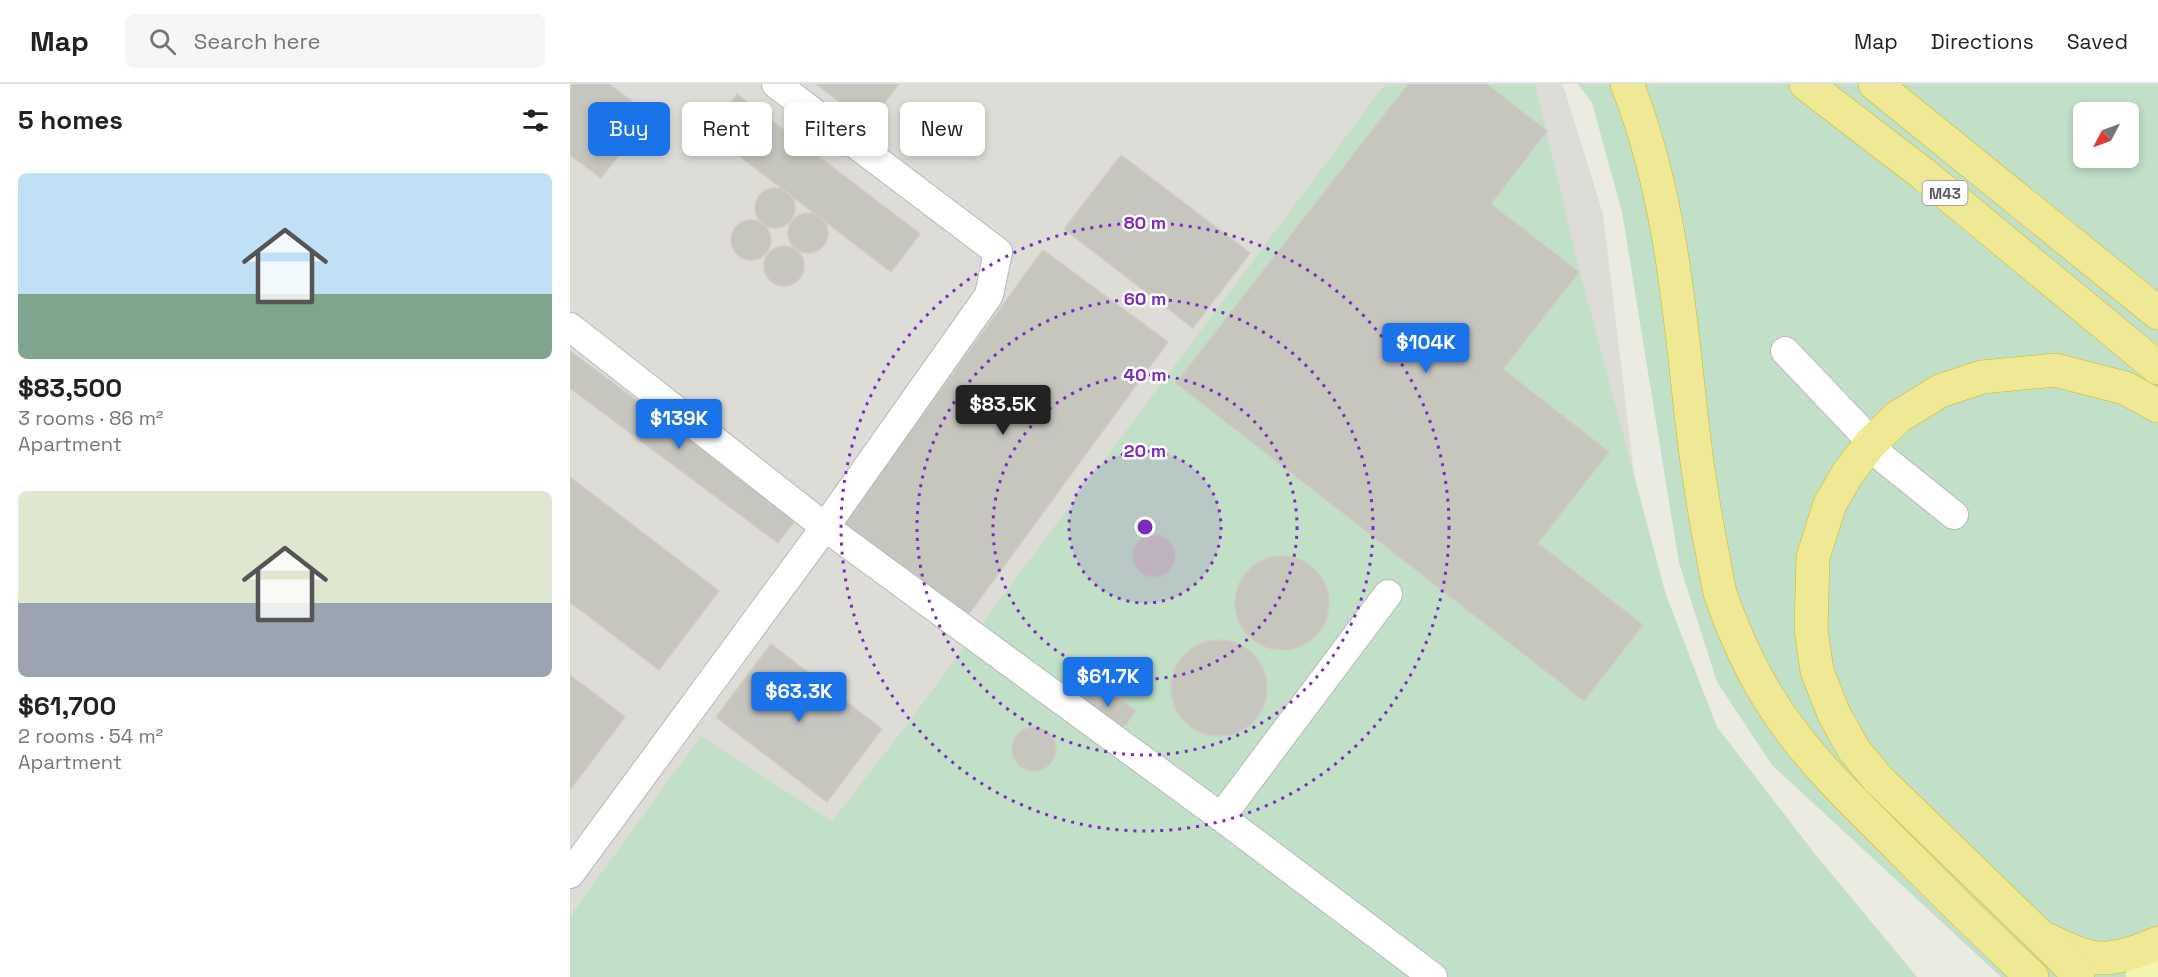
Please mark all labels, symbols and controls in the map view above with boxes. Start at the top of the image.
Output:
search box [125,14,545,68]
text: Map [30,23,89,59]
icon: search [146,25,179,58]
text: Search here [194,27,321,55]
text: Map [1854,28,1898,55]
text: Directions [1931,28,2034,55]
text: Saved [2067,28,2128,55]
chip: Buy [588,102,670,156]
chip: Rent [682,102,772,156]
chip: Filters [784,102,888,156]
chip: New [900,102,985,156]
north arrow [2073,102,2139,168]
map controls [2073,102,2139,168]
text: 5 homes [18,103,123,137]
icon: filters [519,104,552,137]
road number: M43 [1922,181,1968,205]
text: 80 m [1124,211,1166,234]
icon: home [231,212,339,320]
text: 60 m [1124,287,1166,310]
pin: $104K [1384,323,1468,374]
text: $104K [1396,329,1456,355]
text: 40 m [1123,363,1167,386]
text: $83,500 [18,371,122,405]
pin: $83.5K [954,385,1052,436]
text: $83.5K [970,391,1036,417]
pin: $139K [637,399,721,450]
text: 3 rooms · 86 m² [18,405,163,431]
text: $139K [650,405,708,431]
text: Apartment [18,431,122,457]
text: 20 m [1124,439,1166,462]
centre of rings [1135,517,1155,537]
icon: home [231,530,339,638]
pin: $61.7K [1059,657,1157,708]
text: $61.7K [1077,663,1139,689]
pin: $63.3K [750,672,848,723]
text: $63.3K [765,678,833,704]
text: $61,700 [18,689,116,723]
text: 2 rooms · 54 m² [18,723,163,749]
text: Apartment [18,749,122,775]

